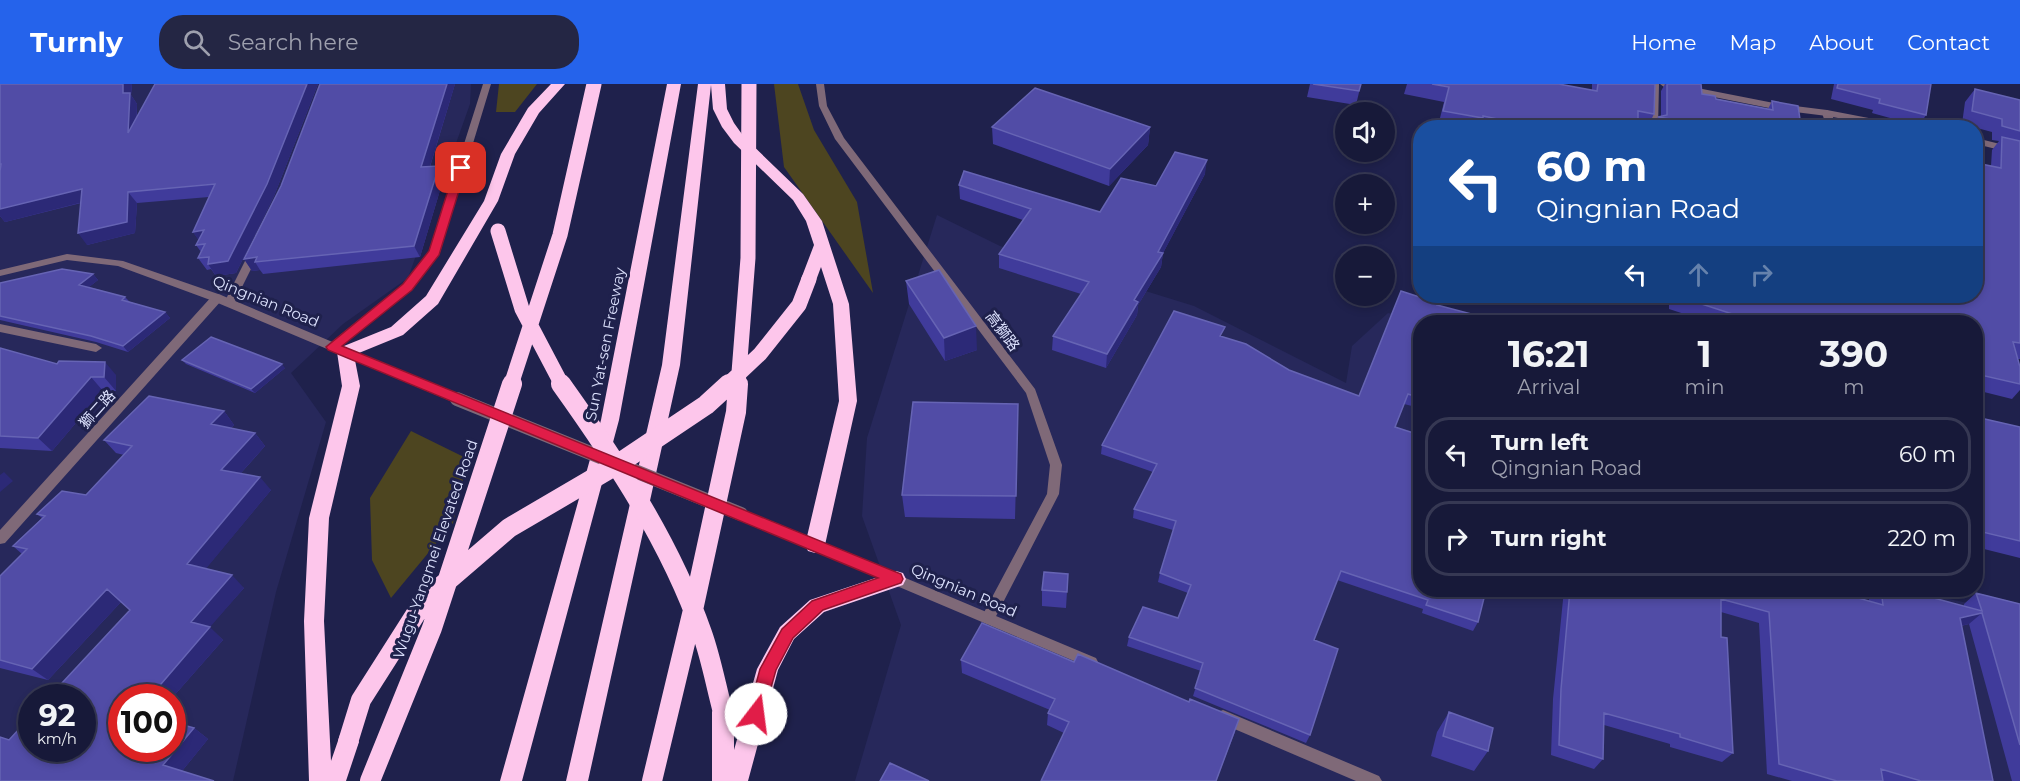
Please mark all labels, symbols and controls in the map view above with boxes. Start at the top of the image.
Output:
search box [159,15,579,69]
text: Turnly [30,25,123,59]
icon: search [180,26,213,59]
text: Search here [228,29,359,56]
text: Home [1631,30,1696,55]
text: Map [1729,30,1776,55]
text: About [1809,30,1874,55]
text: Contact [1907,30,1990,55]
map controls [1335,102,1395,306]
button: sound [1335,102,1395,162]
text: 60 m [1536,140,1647,192]
pin [435,142,486,193]
icon: left [1437,144,1515,222]
icon: arrive [444,151,477,184]
button: + [1335,174,1395,234]
text: Qingnian Road [1536,192,1740,225]
button: − [1335,246,1395,306]
icon: left [1619,258,1652,291]
icon: ahead [1682,258,1715,291]
icon: right [1745,258,1778,291]
street label: Sun Yat-sen Freeway [581,265,629,422]
street label: Qingnian Road [210,271,322,331]
street label: 高獅路 [982,307,1024,355]
text: 16:21 [1508,332,1590,376]
text: 1 [1697,332,1712,376]
text: 390 [1819,332,1888,376]
text: Arrival [1517,375,1580,399]
text: min [1684,375,1725,399]
text: m [1843,375,1864,399]
street label: 獅二路 [75,386,119,432]
text: Turn left [1491,429,1589,456]
street label: Wugu-Yangmei Elevated Road [388,437,482,661]
icon: left [1440,438,1473,471]
text: 60 m [1899,441,1956,468]
text: Qingnian Road [1491,456,1642,480]
icon: right [1440,522,1473,555]
text: Turn right [1491,525,1606,552]
text: 220 m [1887,525,1956,552]
street label: Qingnian Road [908,559,1020,621]
position arrow [724,682,788,746]
speed limit sign: 100 [108,684,186,762]
text: 92 [39,697,75,734]
text: km/h [37,729,77,748]

